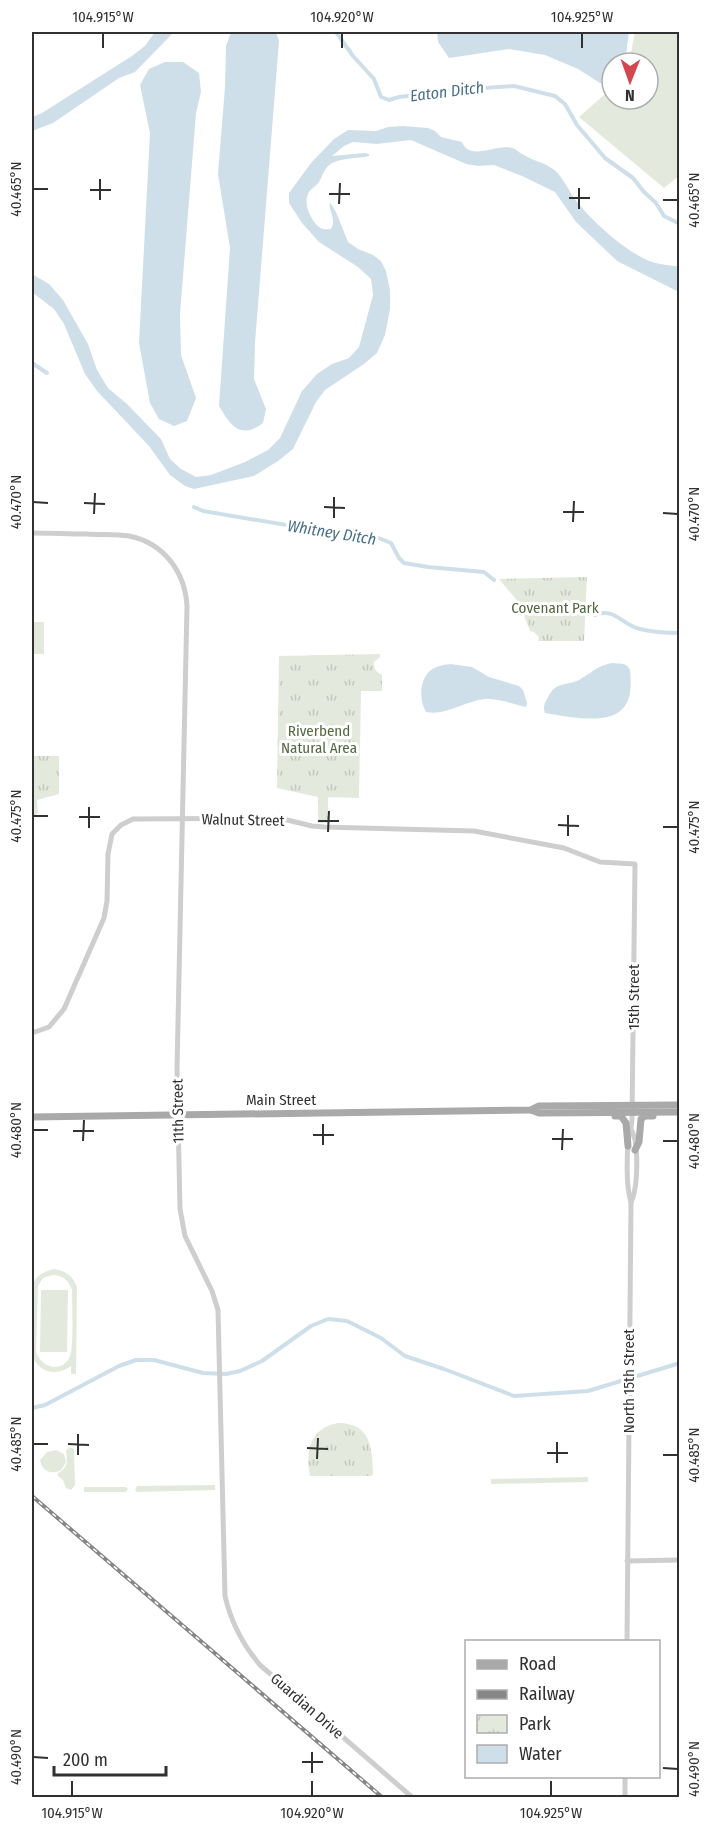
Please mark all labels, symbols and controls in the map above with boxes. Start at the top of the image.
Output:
text: 104.915°W [72,8,134,26]
text: 104.920°W [310,8,374,26]
text: 104.925°W [551,8,613,26]
north arrow [600,51,660,111]
water label: Eaton Ditch [409,78,485,105]
text: N [625,86,635,105]
text: 40.465°N [7,161,25,217]
text: 40.465°N [685,172,703,228]
text: 40.470°N [7,475,25,529]
text: 40.470°N [685,487,703,541]
water label: Whitney Ditch [286,516,378,549]
park label: Covenant Park [511,599,599,617]
park label: Riverbend Natural Area [281,722,357,757]
text: 40.475°N [7,789,25,843]
text: 40.475°N [685,800,703,854]
street label: Walnut Street [201,810,285,830]
street label: 15th Street [625,964,643,1030]
street label: 11th Street [168,1078,188,1144]
street label: Main Street [246,1091,316,1109]
text: 40.480°N [7,1102,25,1158]
text: 40.480°N [685,1113,703,1169]
street label: North 15th Street [620,1329,638,1433]
text: 40.485°N [7,1416,25,1472]
text: 40.485°N [685,1427,703,1483]
legend [465,1640,660,1778]
text: Road [519,1653,556,1675]
street label: Guardian Drive [267,1669,347,1743]
text: Railway [519,1683,575,1705]
text: Park [519,1713,552,1735]
text: 40.490°N [7,1729,25,1785]
scale bar [54,1739,166,1777]
text: 40.490°N [685,1741,703,1797]
text: Water [519,1743,562,1765]
text: 200 m [63,1749,108,1771]
text: 104.915°W [41,1804,103,1822]
text: 104.920°W [280,1804,344,1822]
text: 104.925°W [520,1804,582,1822]

